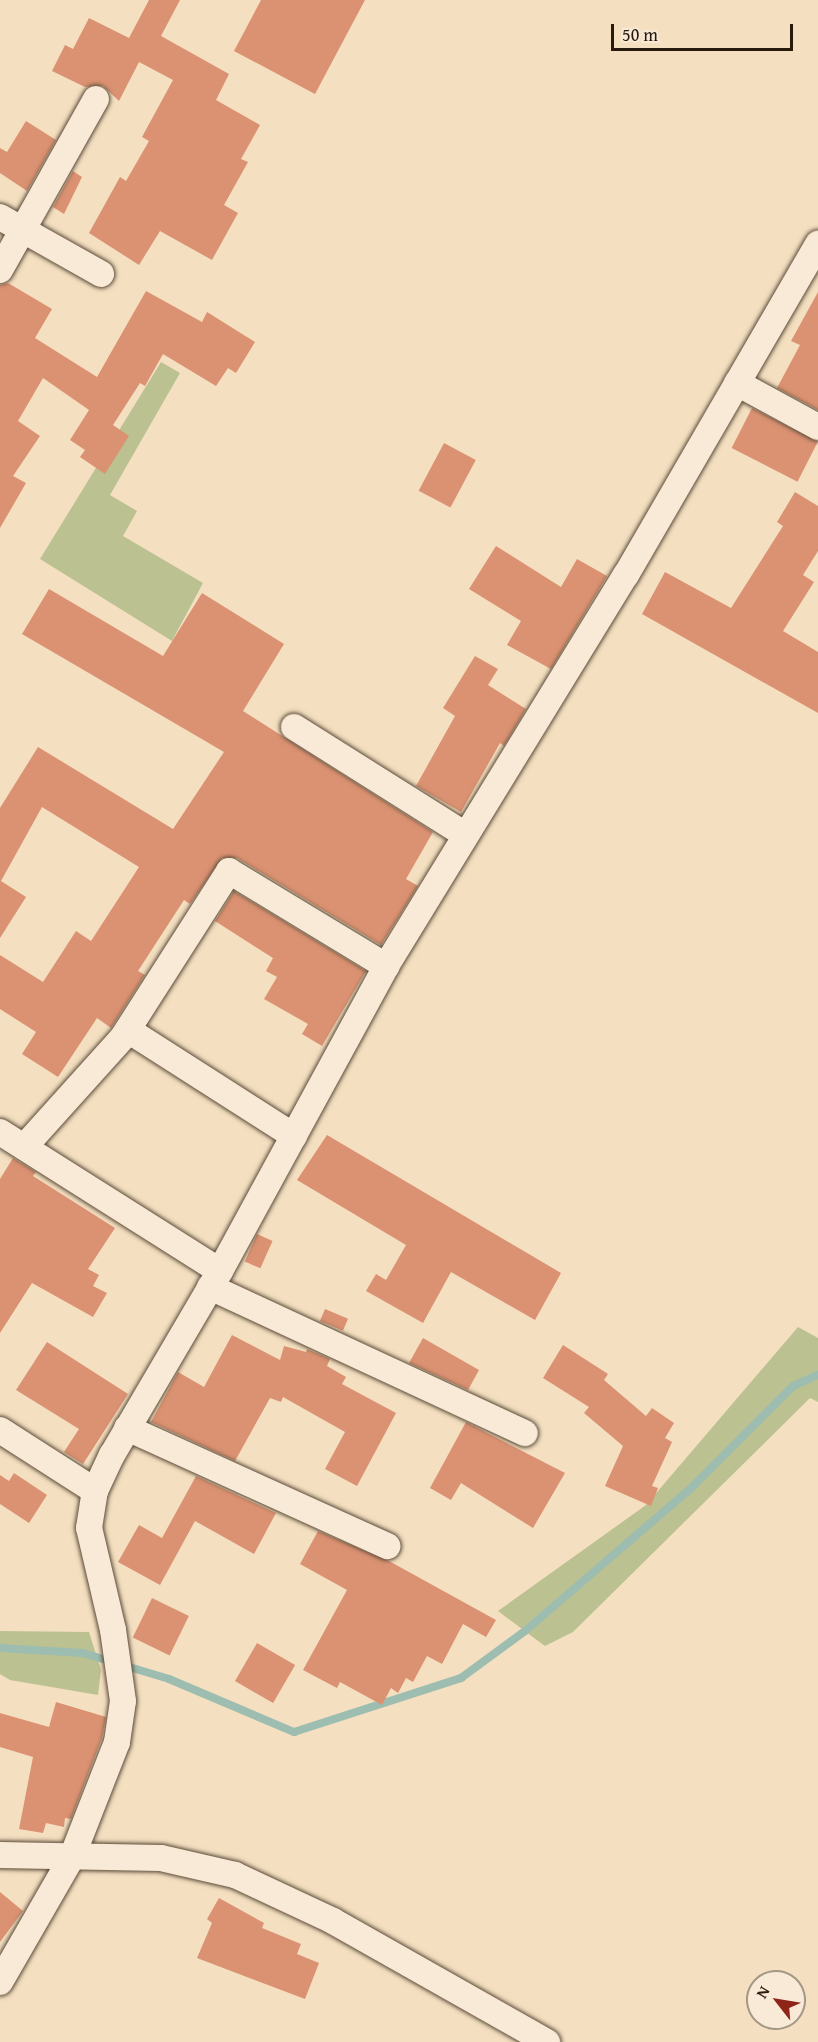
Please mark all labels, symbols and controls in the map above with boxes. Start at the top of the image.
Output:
scale bar [614,12,796,50]
text: 50 m [622,21,658,48]
north arrow [746,1970,806,2030]
text: N [749,1981,775,2003]

